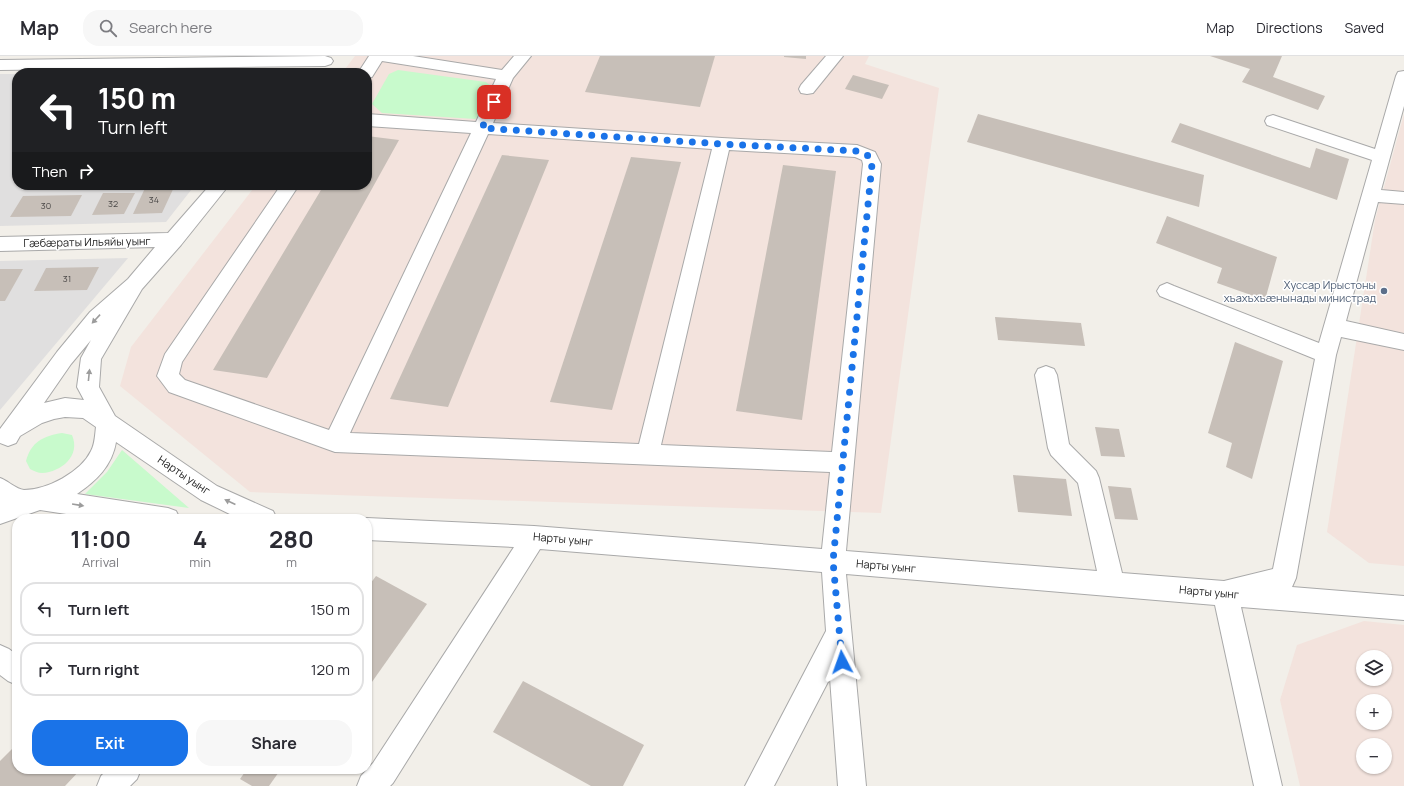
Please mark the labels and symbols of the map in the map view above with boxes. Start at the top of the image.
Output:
pin [477,85,511,119]
house number: 34 [149,193,159,206]
house number: 32 [108,197,118,210]
house number: 30 [41,199,51,212]
street label: Гæбæраты Ильяйы уынг [23,233,151,250]
house number: 31 [63,272,71,285]
place label: Хуссар Ирыстоны хъахъхъæнынады министрад [1224,277,1376,305]
marker: Хуссар Ирыстоны хъахъхъæнынады министрад [1379,286,1389,296]
one-way arrow [91,314,101,324]
one-way arrow [86,369,93,381]
street label: Нарты уынг [155,452,213,498]
one-way arrow [224,499,236,506]
one-way arrow [72,502,85,508]
street label: Нарты уынг [532,528,594,549]
street label: Нарты уынг [855,555,917,576]
street label: Нарты уынг [1178,581,1240,602]
position arrow [821,641,863,683]

